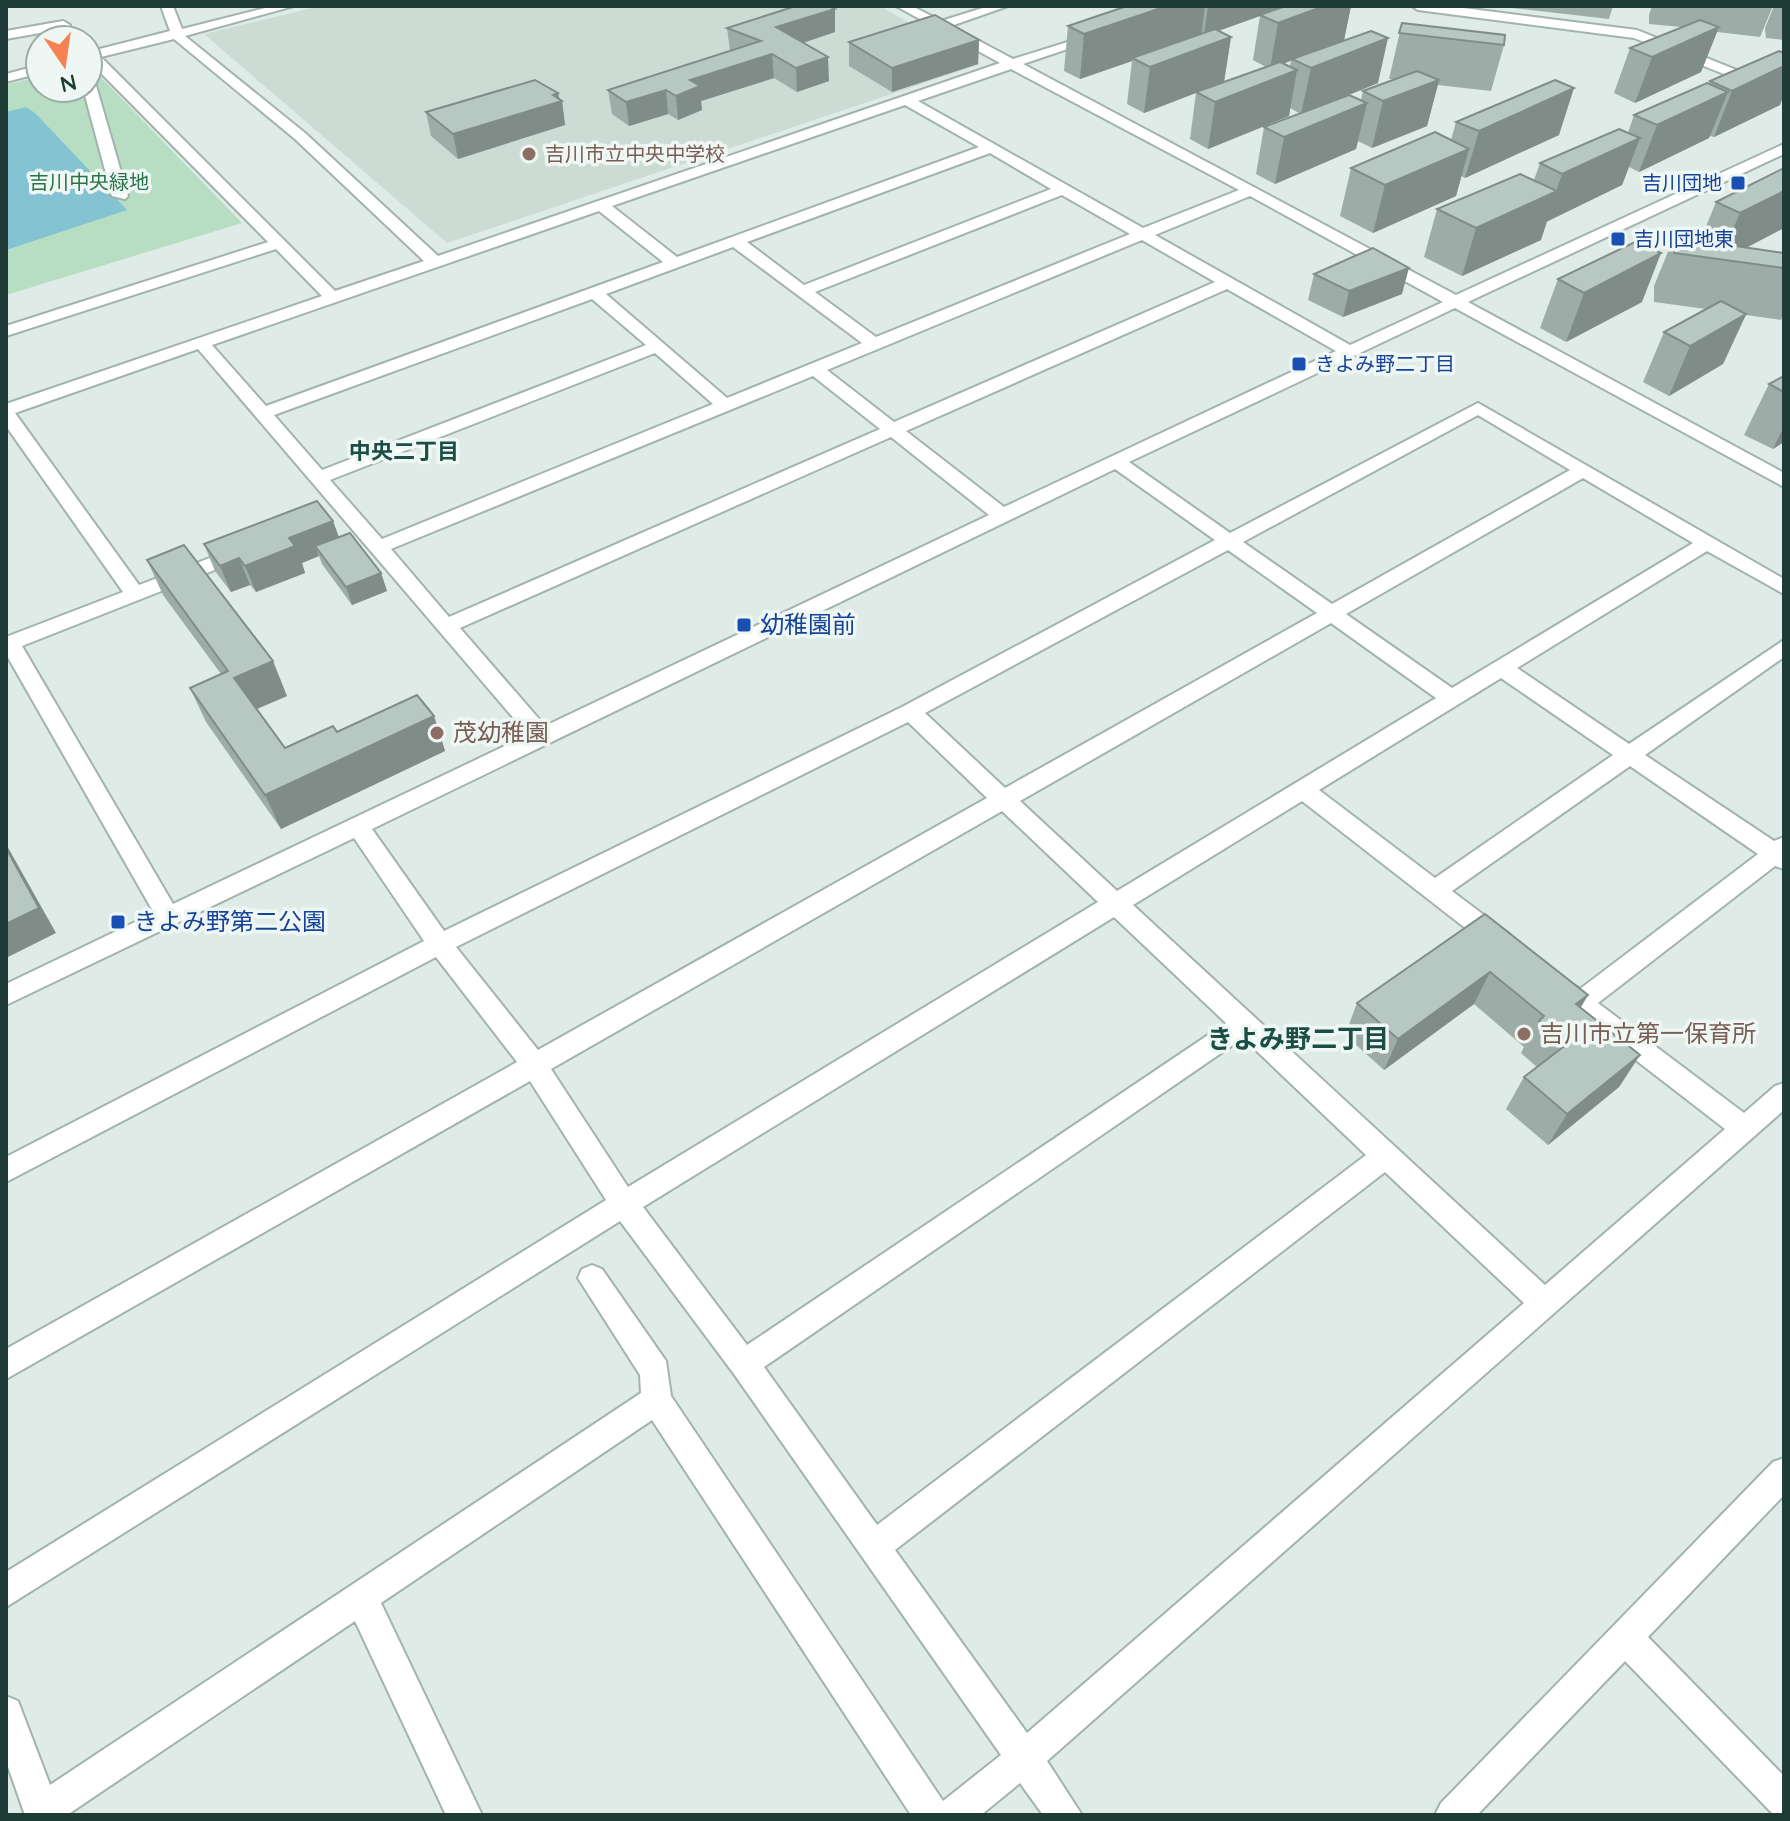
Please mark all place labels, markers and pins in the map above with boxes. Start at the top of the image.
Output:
place label: 吉川市立中央中学校 [545,141,725,166]
marker: 吉川市立中央中学校 [520,145,538,163]
place label: 吉川団地 [1642,170,1722,195]
marker: 吉川団地 [1729,174,1747,192]
place label: 吉川団地東 [1634,226,1734,251]
marker: 吉川団地東 [1609,230,1627,248]
place label: きよみ野二丁目 [1315,351,1455,376]
marker: きよみ野二丁目 [1290,355,1308,373]
place label: 幼稚園前 [760,609,856,639]
marker: 幼稚園前 [735,616,753,634]
place label: 茂幼稚園 [453,717,549,747]
marker: 茂幼稚園 [428,724,446,742]
place label: きよみ野第二公園 [134,906,326,936]
marker: きよみ野第二公園 [109,913,127,931]
place label: 吉川市立第一保育所 [1540,1018,1756,1048]
marker: 吉川市立第一保育所 [1515,1025,1533,1043]

